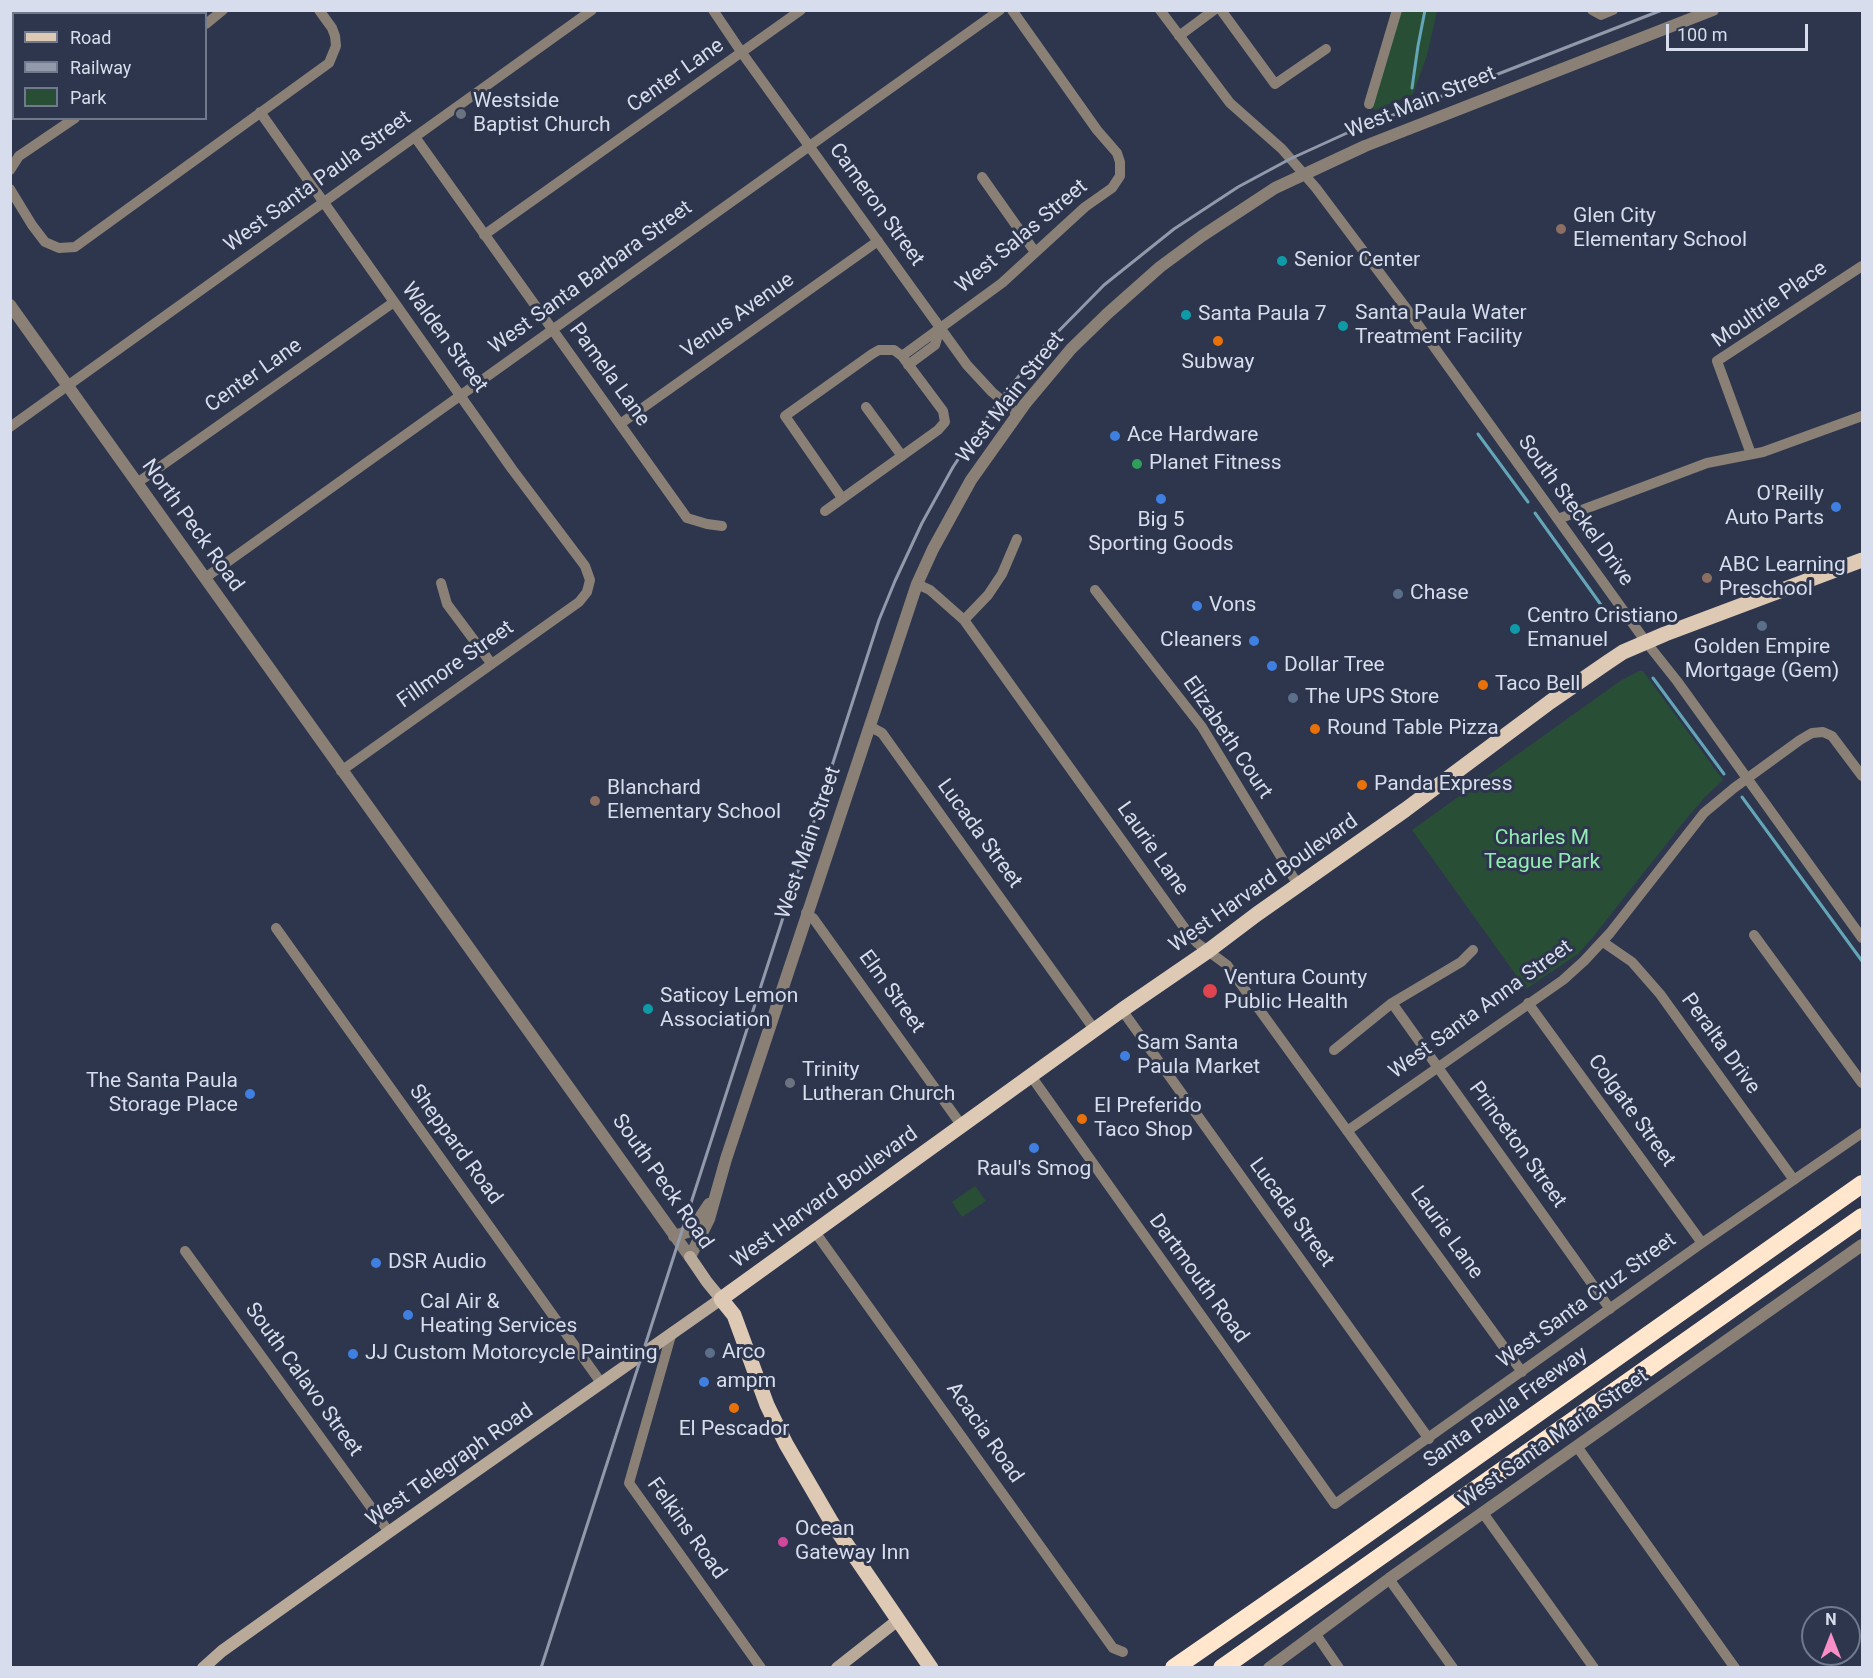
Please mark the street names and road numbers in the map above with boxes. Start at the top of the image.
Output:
street label: Center Lane [623,34,729,118]
street label: West Main Street [1342,61,1500,145]
street label: West Santa Paula Street [220,106,416,258]
street label: Cameron Street [823,139,929,271]
street label: West Salas Street [951,175,1093,299]
street label: West Santa Barbara Street [485,196,697,360]
street label: Moultrie Place [1708,256,1832,354]
street label: Venus Avenue [677,268,799,364]
street label: Walden Street [396,278,492,398]
street label: Pamela Lane [563,319,655,431]
street label: West Main Street [952,327,1070,469]
street label: Center Lane [201,334,307,418]
street label: South Steckel Drive [1512,431,1638,591]
street label: North Peck Road [136,455,248,597]
street label: Fillmore Street [393,616,519,714]
street label: Elizabeth Court [1177,672,1277,804]
street label: West Main Street [771,764,847,922]
street label: Lucada Street [931,775,1027,893]
street label: Laurie Lane [1111,797,1193,901]
street label: West Harvard Boulevard [1165,809,1363,959]
street label: West Santa Anna Street [1384,935,1578,1085]
street label: Elm Street [853,946,929,1038]
street label: Peralta Drive [1675,989,1765,1099]
street label: Colgate Street [1582,1050,1680,1172]
street label: Princeton Street [1463,1077,1571,1213]
street label: Sheppard Road [403,1080,507,1210]
street label: South Peck Road [606,1110,718,1254]
street label: West Harvard Boulevard [727,1122,923,1274]
street label: Lucada Street [1243,1154,1339,1272]
street label: Laurie Lane [1404,1182,1488,1284]
street label: Dartmouth Road [1143,1210,1253,1348]
street label: West Santa Cruz Street [1493,1228,1681,1374]
street label: South Calavo Street [239,1298,367,1462]
street label: Santa Paula Freeway [1419,1342,1593,1474]
street label: West Santa Maria Street [1454,1364,1654,1514]
street label: Acacia Road [940,1378,1028,1488]
street label: West Telegraph Road [362,1399,538,1533]
street label: Felkins Road [641,1473,731,1585]

